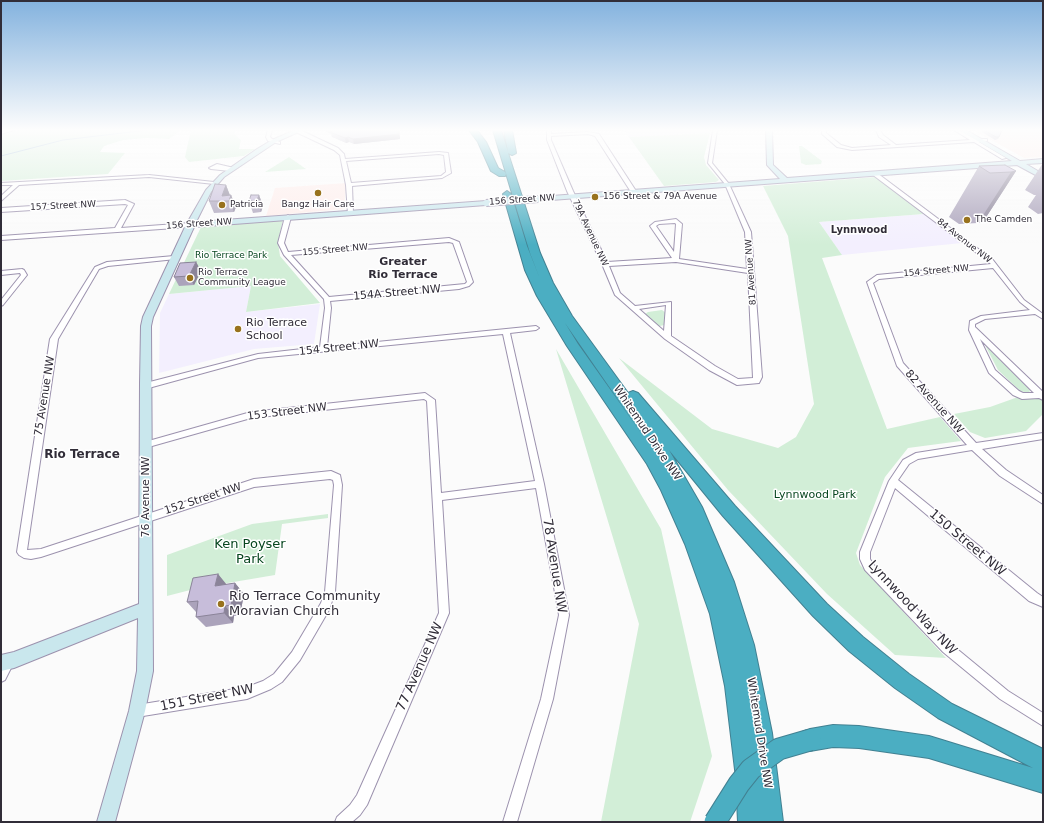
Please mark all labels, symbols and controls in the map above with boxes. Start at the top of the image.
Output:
marker: Bangz Hair Care [313,188,323,198]
street label: 156 Street NW [489,192,555,208]
marker: 156 Street & 79A Avenue [590,192,600,202]
place label: 156 Street & 79A Avenue [603,192,717,202]
street label: 79A Avenue NW [570,198,610,268]
street label: 157 Street NW [30,199,96,213]
marker: Patricia [217,200,227,210]
place label: Patricia [230,200,263,210]
place label: Bangz Hair Care [282,200,354,210]
marker: The Camden [962,215,972,225]
place label: The Camden [975,215,1032,225]
street label: 156 Street NW [166,216,232,232]
street label: 84 Avenue NW [935,216,993,266]
district label: Lynnwood [831,224,887,236]
street label: 81 Avenue NW [743,239,759,305]
street label: 155 Street NW [302,242,368,258]
park label: Rio Terrace Park [195,251,267,261]
district label: Greater Rio Terrace [368,255,438,281]
street label: 154 Street NW [903,263,969,279]
place label: Rio Terrace Community League [198,268,286,289]
marker: Rio Terrace Community League [185,273,195,283]
street label: 154A Street NW [353,283,441,303]
place label: Rio Terrace School [246,316,307,342]
marker: Rio Terrace School [233,324,243,334]
street label: 154 Street NW [298,337,380,359]
street label: 75 Avenue NW [32,355,58,437]
street label: 82 Avenue NW [902,367,966,437]
street label: Whitemud Drive NW [610,383,684,483]
street label: 153 Street NW [246,401,328,423]
district label: Rio Terrace [44,448,120,462]
street label: 76 Avenue NW [139,457,153,537]
street label: 152 Street NW [163,480,243,518]
park label: Lynnwood Park [774,488,856,502]
street label: 150 Street NW [926,506,1008,580]
street label: 78 Avenue NW [539,518,569,614]
park label: Ken Poyser Park [214,537,286,568]
street label: Lynnwood Way NW [864,558,960,658]
place label: Rio Terrace Community Moravian Church [229,589,380,620]
marker: Rio Terrace Community Moravian Church [216,599,226,609]
street label: 77 Avenue NW [393,620,447,714]
street label: Whitemud Drive NW [744,677,774,789]
street label: 151 Street NW [159,681,255,715]

